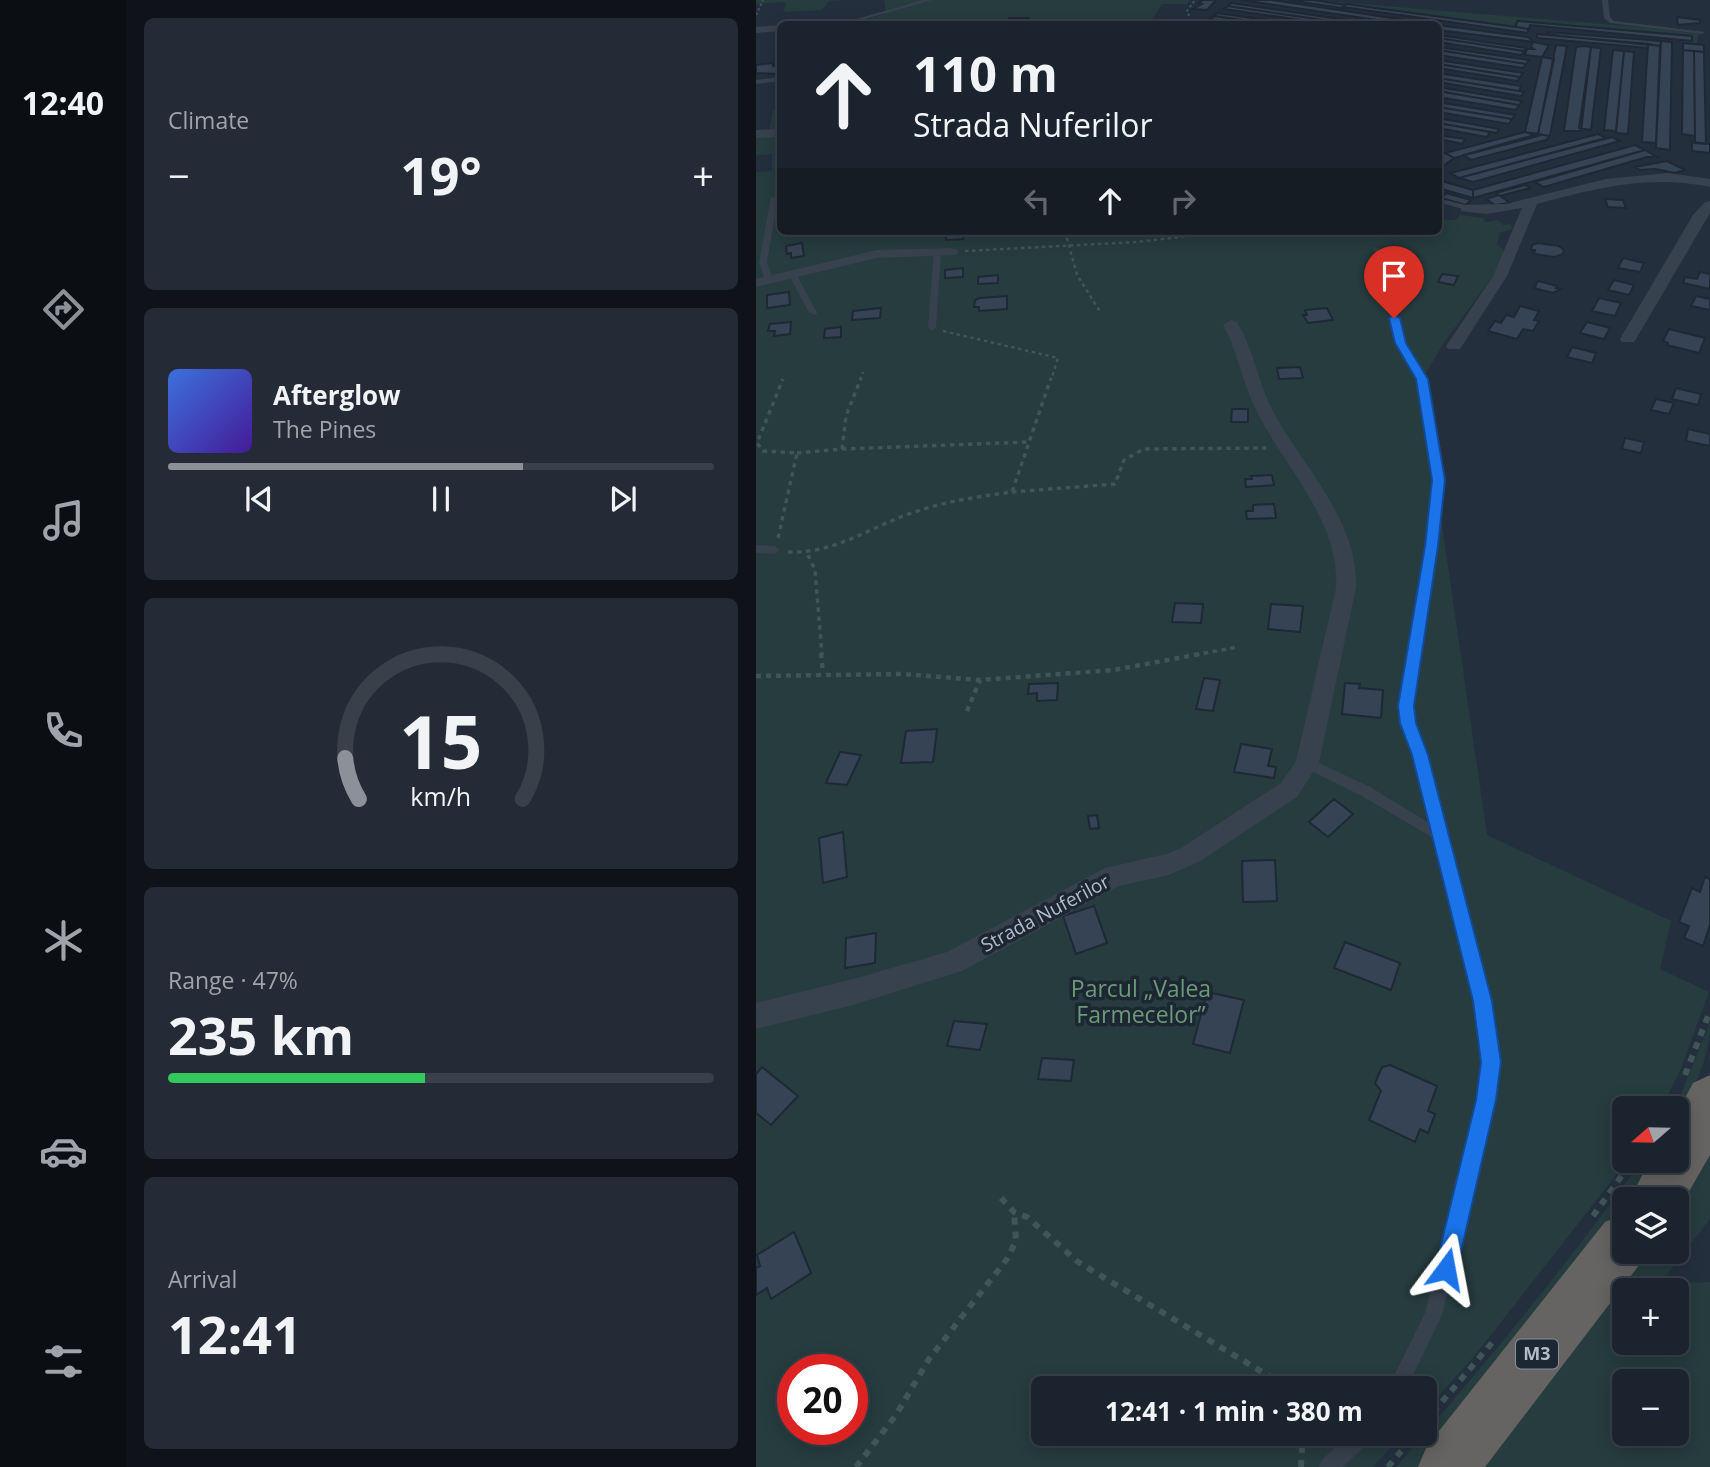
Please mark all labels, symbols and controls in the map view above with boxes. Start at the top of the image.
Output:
text: 110 m [913,40,1058,106]
icon: ahead [798,49,889,140]
text: 12:40 [22,81,104,124]
text: Strada Nuferilor [913,103,1153,146]
text: Climate [168,104,249,136]
text: 19° [400,139,482,210]
text: − [168,149,190,201]
text: + [692,149,714,201]
icon: left [1018,182,1056,220]
icon: ahead [1091,182,1129,220]
icon: right [1164,182,1202,220]
pin [1364,246,1424,318]
icon: arrive [1375,257,1413,295]
icon: directions [39,285,88,334]
text: Afterglow [273,377,400,413]
text: The Pines [273,413,376,445]
icon: previous [240,480,278,518]
icon: pause [422,480,460,518]
icon: next [604,480,642,518]
icon: music [39,496,88,545]
text: 15 [399,692,483,791]
icon: phone [39,706,88,755]
text: km/h [411,779,471,813]
street label: Strada Nuferilor [976,868,1114,958]
icon: climate [39,916,88,965]
text: Range · 47% [168,964,298,996]
park label: Parcul „Valea Farmecelor” [1071,972,1211,1030]
text: 235 km [168,999,354,1070]
north arrow [1612,1096,1689,1172]
map controls [1612,1096,1689,1446]
icon: car [39,1127,88,1176]
button: layers [1612,1187,1689,1264]
position arrow [1409,1232,1483,1306]
text: Arrival [168,1263,237,1295]
button: + [1612,1278,1689,1355]
text: 12:41 [168,1298,302,1369]
icon: filters [39,1337,88,1386]
road number: M3 [1516,1339,1558,1368]
speed limit sign: 20 [777,1354,868,1445]
button: − [1612,1369,1689,1446]
text: 12:41 · 1 min · 380 m [1105,1393,1363,1429]

